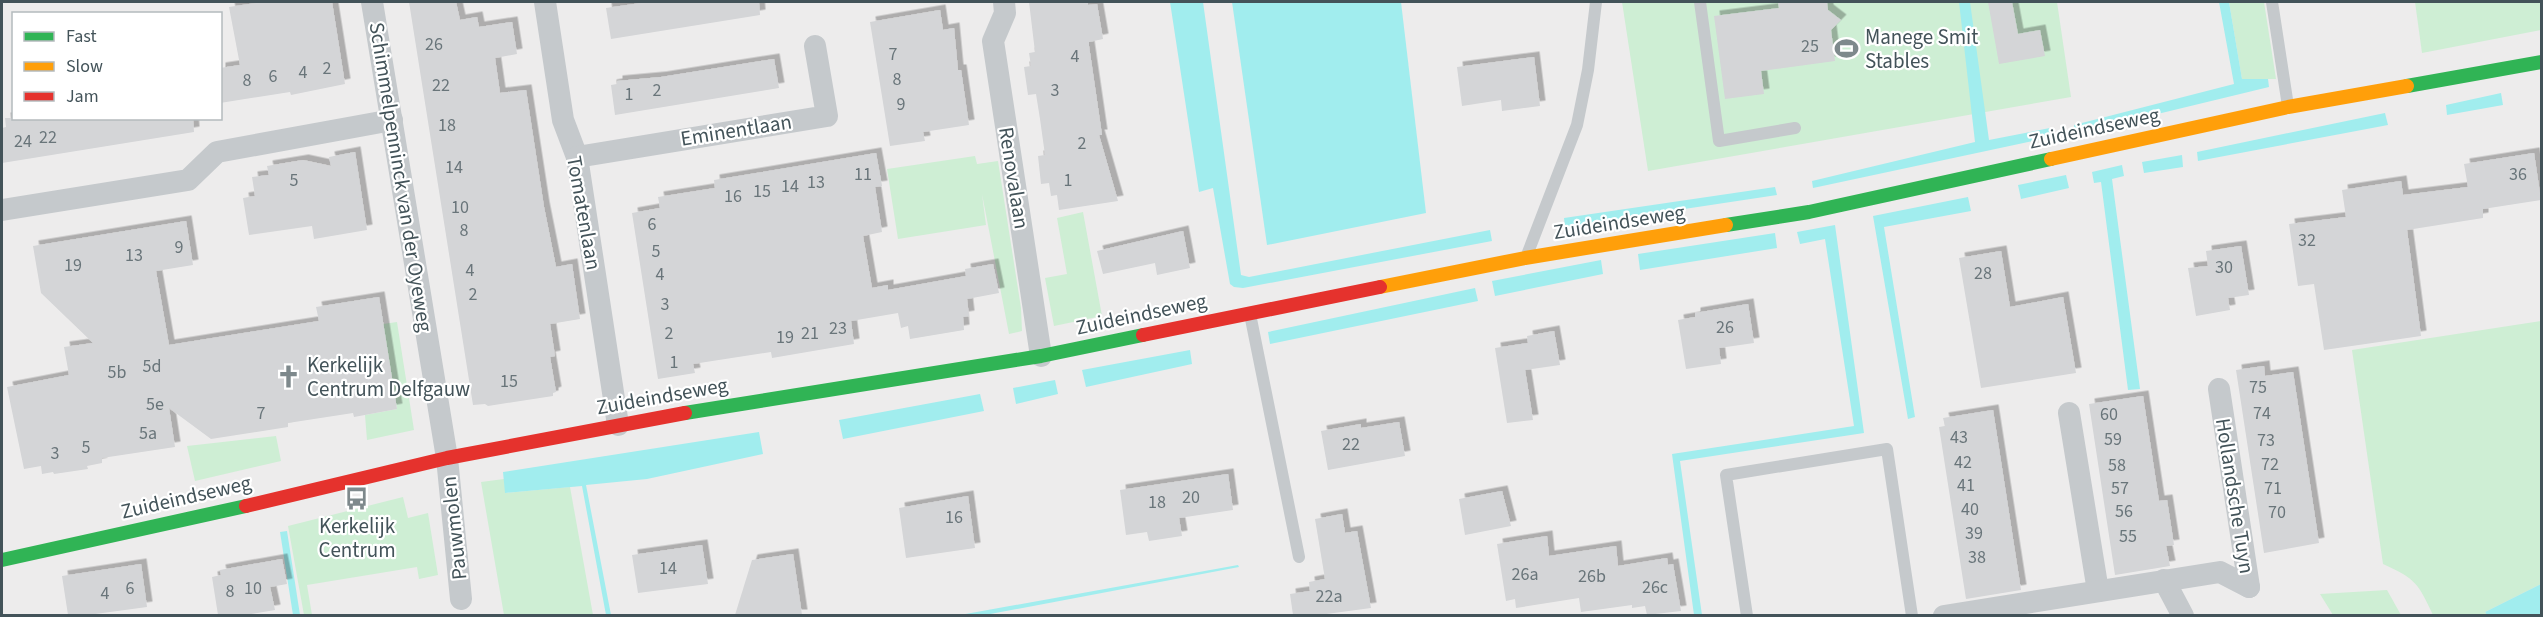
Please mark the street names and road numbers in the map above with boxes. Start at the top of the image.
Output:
street label: Schimmelpenninck van der Oyeweg [362,20,440,334]
street label: Zuideindseweg [2026,99,2163,156]
street label: Eminentlaan [678,106,794,154]
street label: Renovalaan [991,125,1037,231]
street label: Tomatenlaan [559,153,609,273]
street label: Zuideindseweg [1551,197,1687,247]
street label: Zuideindseweg [1073,285,1210,342]
street label: Zuideindseweg [594,370,730,422]
street label: Hollandsche Tuyn [2208,416,2262,576]
street label: Zuideindseweg [118,467,255,527]
street label: Pauwmolen [434,475,474,581]

